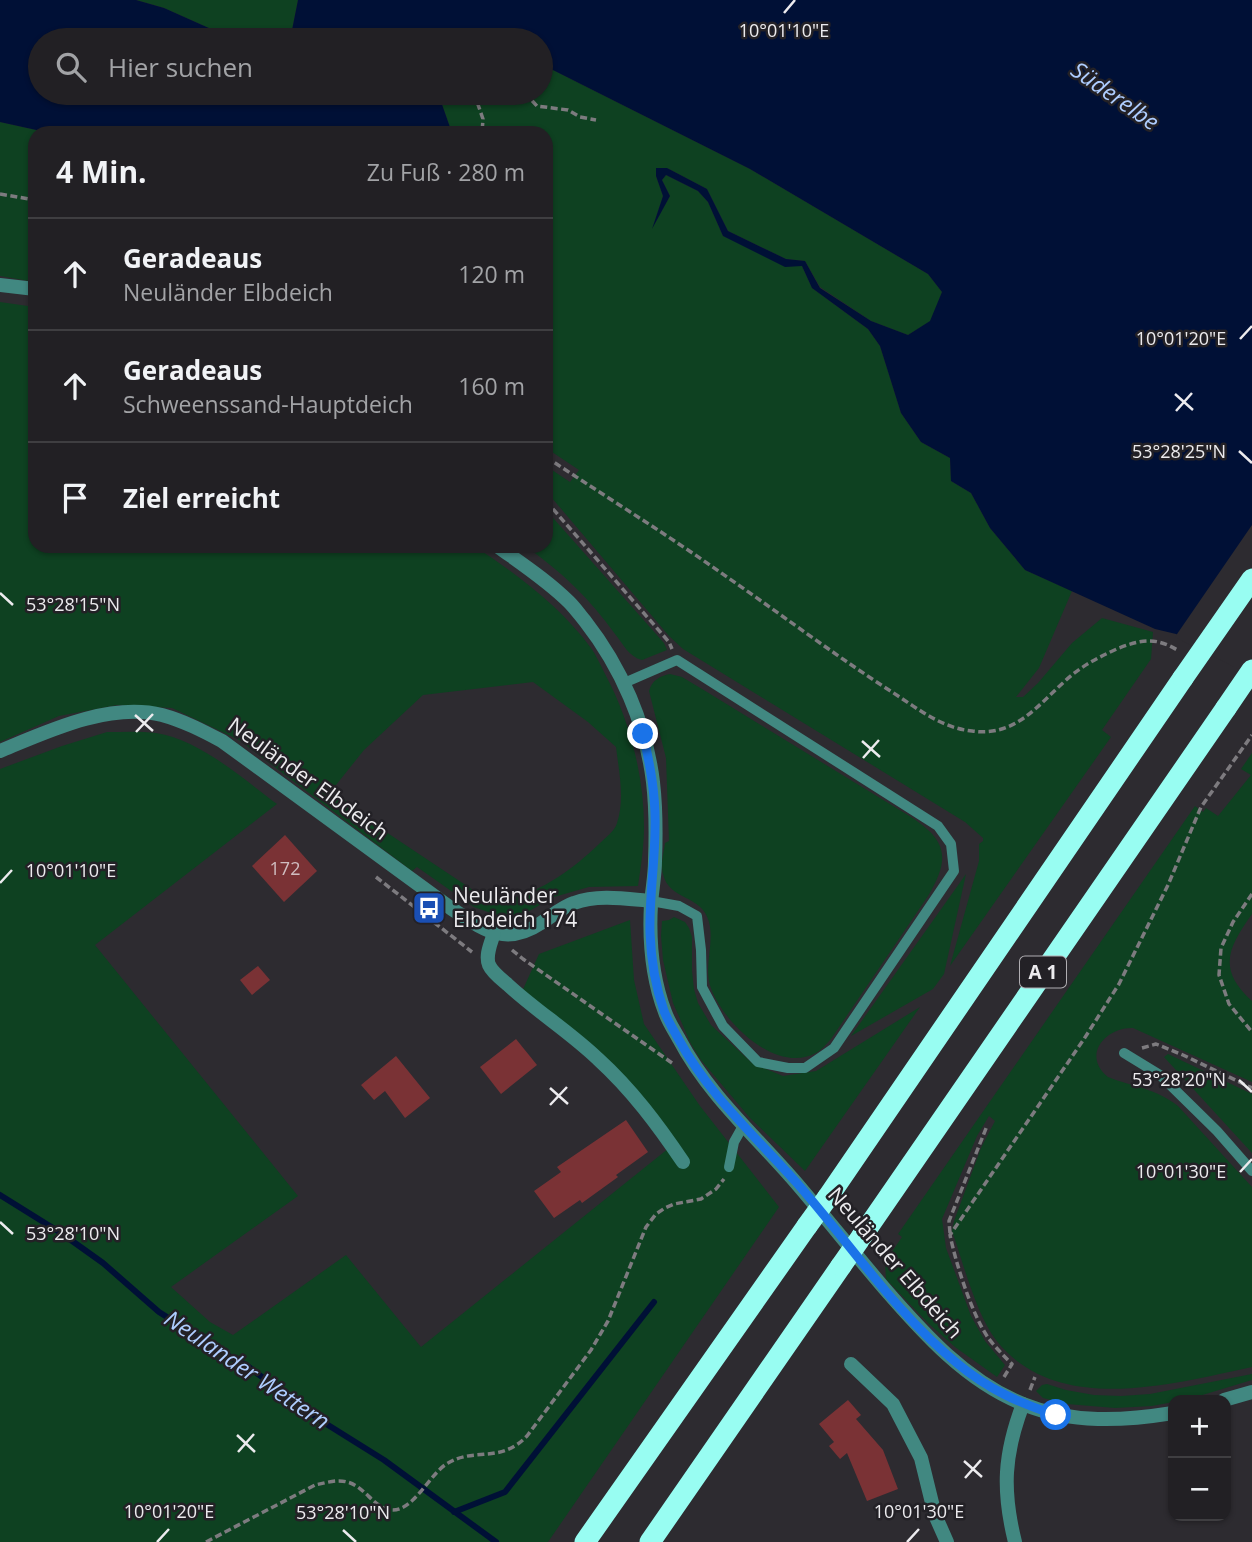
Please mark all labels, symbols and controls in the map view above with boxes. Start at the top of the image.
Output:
text: 10°01'10"E [739,18,829,42]
search box [28,28,553,105]
icon: search [52,48,90,86]
text: Hier suchen [108,49,253,85]
water label: Süderelbe [1065,53,1166,137]
text: 4 Min. [56,151,147,192]
text: Zu Fuß · 280 m [367,156,525,188]
text: Geradeaus [123,240,262,276]
icon: ahead [56,255,94,293]
text: 120 m [458,258,525,290]
text: Neuländer Elbdeich [123,276,333,308]
text: 10°01'20"E [1136,326,1226,350]
text: Geradeaus [123,352,262,388]
icon: ahead [56,367,94,405]
text: 160 m [458,370,525,402]
text: Schweenssand-Hauptdeich [123,388,413,420]
text: 53°28'25"N [1132,439,1226,463]
icon: arrive [56,479,94,517]
text: Ziel erreicht [123,480,280,516]
text: 53°28'15"N [26,592,120,616]
street label: Neuländer Elbdeich [223,711,394,846]
route end [627,718,658,749]
house number: 172 [270,856,300,880]
text: 10°01'10"E [26,858,116,882]
place label: Neuländer Elbdeich 174 [453,881,577,933]
bus stop icon: Neuländer Elbdeich 174 [410,889,448,927]
road number: A 1 [1020,956,1066,988]
text: 53°28'20"N [1132,1067,1226,1091]
text: 10°01'30"E [1136,1159,1226,1183]
street label: Neuländer Elbdeich [822,1181,969,1344]
text: 53°28'10"N [26,1221,120,1245]
water label: Neulander Wettern [159,1302,336,1436]
map controls [1168,1395,1231,1521]
button: + [1168,1395,1231,1458]
route start [1040,1399,1071,1430]
button: − [1168,1458,1231,1521]
text: 10°01'20"E [124,1499,214,1523]
text: 10°01'30"E [874,1499,964,1523]
text: 53°28'10"N [296,1500,390,1524]

